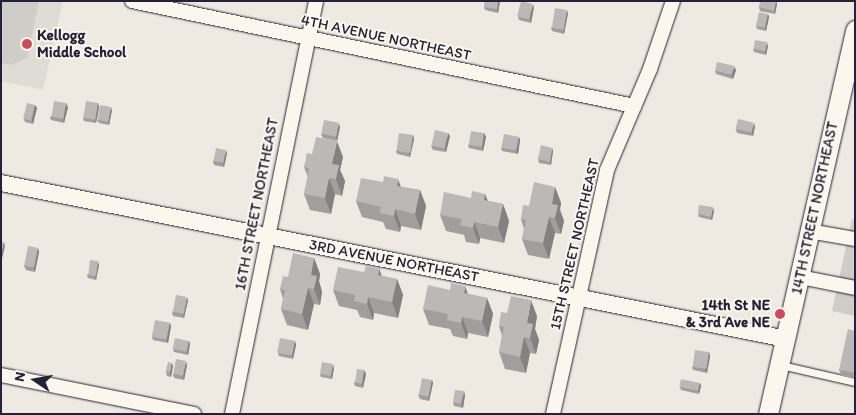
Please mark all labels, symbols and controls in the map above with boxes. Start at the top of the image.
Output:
street label: 4TH AVENUE NORTHEAST [299,11,473,65]
place label: Kellogg Middle School [37,26,126,61]
marker: Kellogg Middle School [21,38,33,50]
street label: 16TH STREET NORTHEAST [231,116,283,292]
street label: 14TH STREET NORTHEAST [788,120,842,296]
street label: 15TH STREET NORTHEAST [546,156,604,332]
street label: 3RD AVENUE NORTHEAST [308,236,480,286]
place label: 14th St NE & 3rd Ave NE [686,296,770,331]
marker: 14th St NE & 3rd Ave NE [774,308,786,320]
north arrow [10,355,60,405]
text: N [11,370,29,383]

